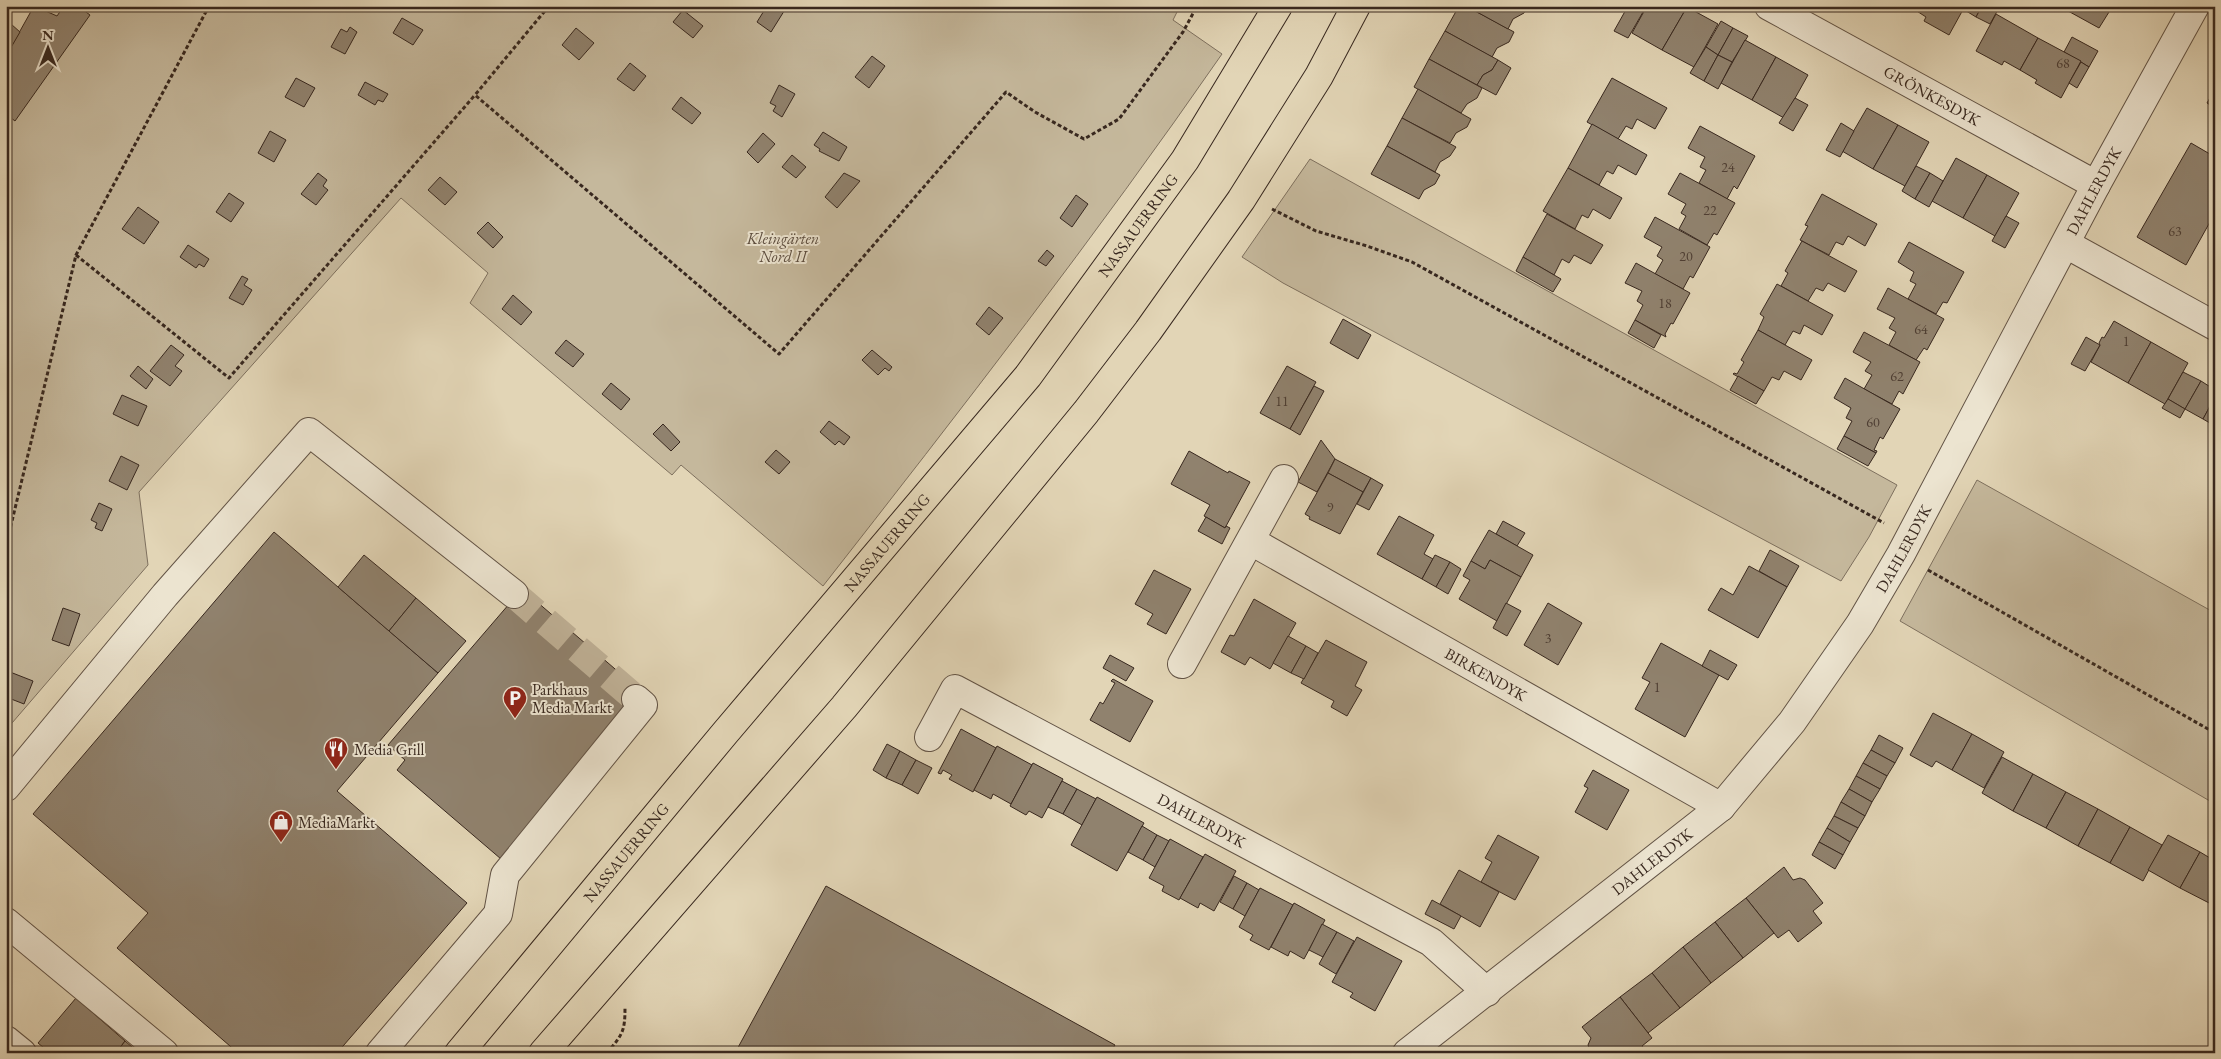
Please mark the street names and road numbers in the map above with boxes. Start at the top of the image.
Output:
street label: GRÖNKESDYK [1880,60,1985,131]
street label: DAHLERDYK [2061,142,2126,239]
street label: NASSAUERRING [1093,169,1183,281]
street label: NASSAUERRING [839,488,935,596]
street label: DAHLERDYK [1870,500,1936,596]
street label: BIRKENDYK [1441,642,1532,706]
street label: DAHLERDYK [1154,788,1251,853]
street label: NASSAUERRING [578,798,674,906]
street label: DAHLERDYK [1607,822,1697,899]

